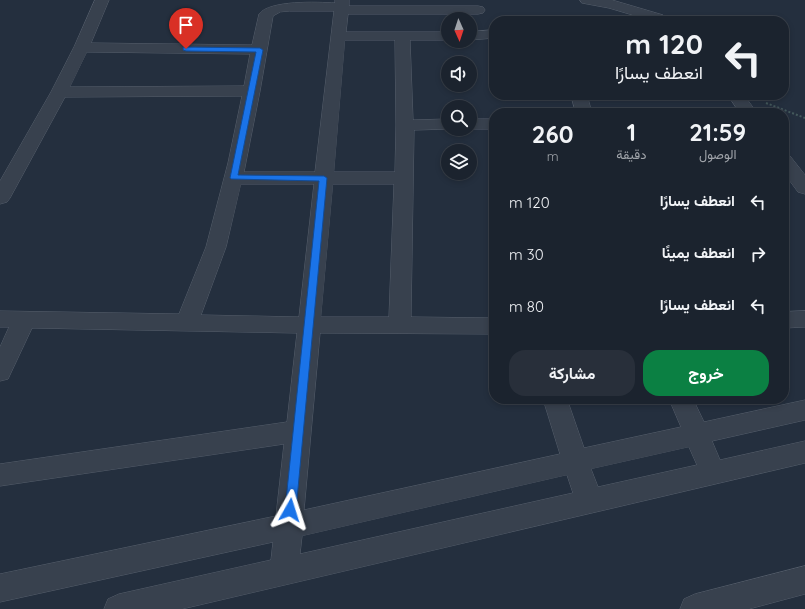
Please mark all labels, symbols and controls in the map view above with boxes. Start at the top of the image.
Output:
pin [169,8,203,49]
north arrow [441,12,477,48]
map controls [441,12,477,180]
icon: arrive [175,14,197,36]
text: 120 m [625,26,703,61]
icon: left [717,32,769,84]
button: sound [441,56,477,92]
text: انعطف يسارًا [615,61,703,84]
button: search [441,100,477,136]
text: 1 [627,117,636,147]
text: 21:59 [689,117,746,147]
text: 260 [532,119,574,149]
button: layers [441,144,477,180]
text: دقيقة [616,146,646,162]
text: الوصول [699,146,736,162]
text: m [547,148,559,164]
text: انعطف يسارًا [660,191,735,210]
icon: left [747,191,769,213]
text: 120 m [509,193,550,212]
text: انعطف يمينًا [662,243,735,262]
icon: right [747,243,769,265]
text: 30 m [509,245,544,264]
text: انعطف يسارًا [660,295,735,314]
icon: left [747,295,769,317]
text: 80 m [509,297,544,316]
button: مشاركة [509,350,635,396]
button: خروج [643,350,769,396]
position arrow [269,489,311,531]

